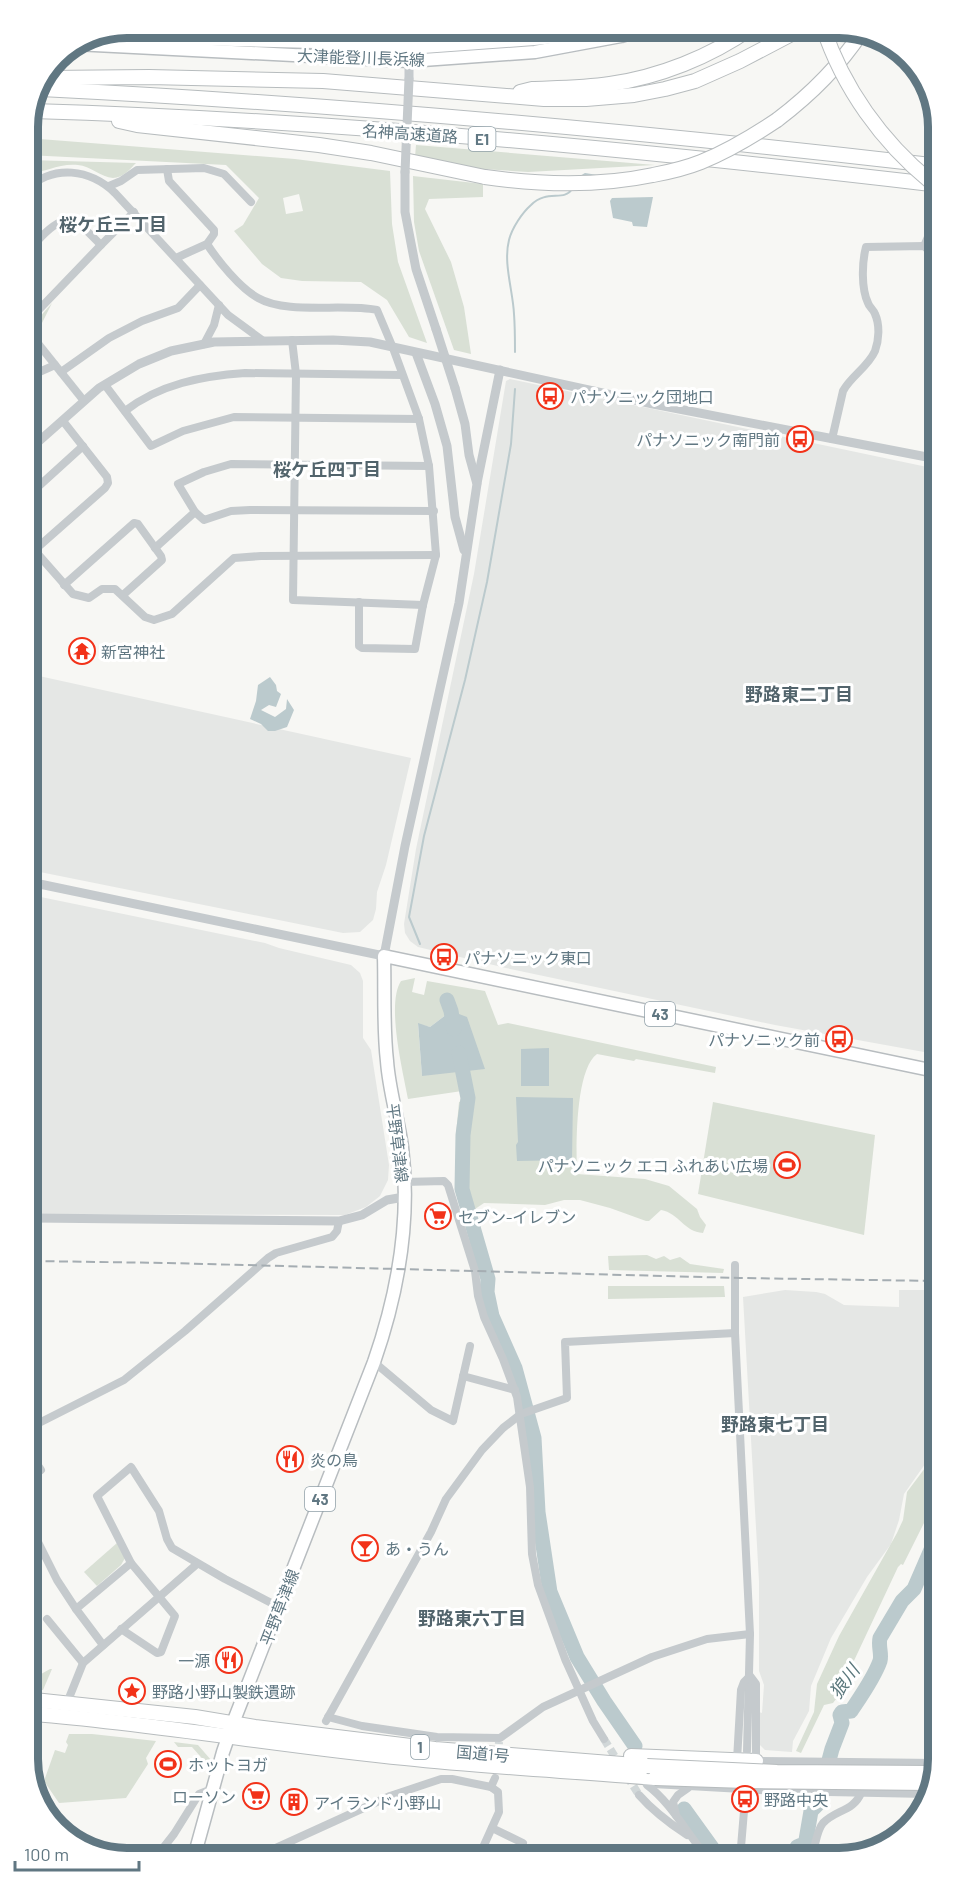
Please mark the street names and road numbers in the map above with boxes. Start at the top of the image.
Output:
street label: 大津能登川長浜線 [297,45,425,69]
street label: 名神高速道路 [361,120,459,146]
road number: E1 [468,127,496,151]
road number: 43 [645,1002,675,1026]
street label: 平野草津線 [384,1102,412,1184]
road number: 43 [305,1487,335,1511]
street label: 平野草津線 [256,1566,302,1648]
road number: 1 [411,1735,429,1759]
street label: 国道1号 [455,1741,511,1765]

